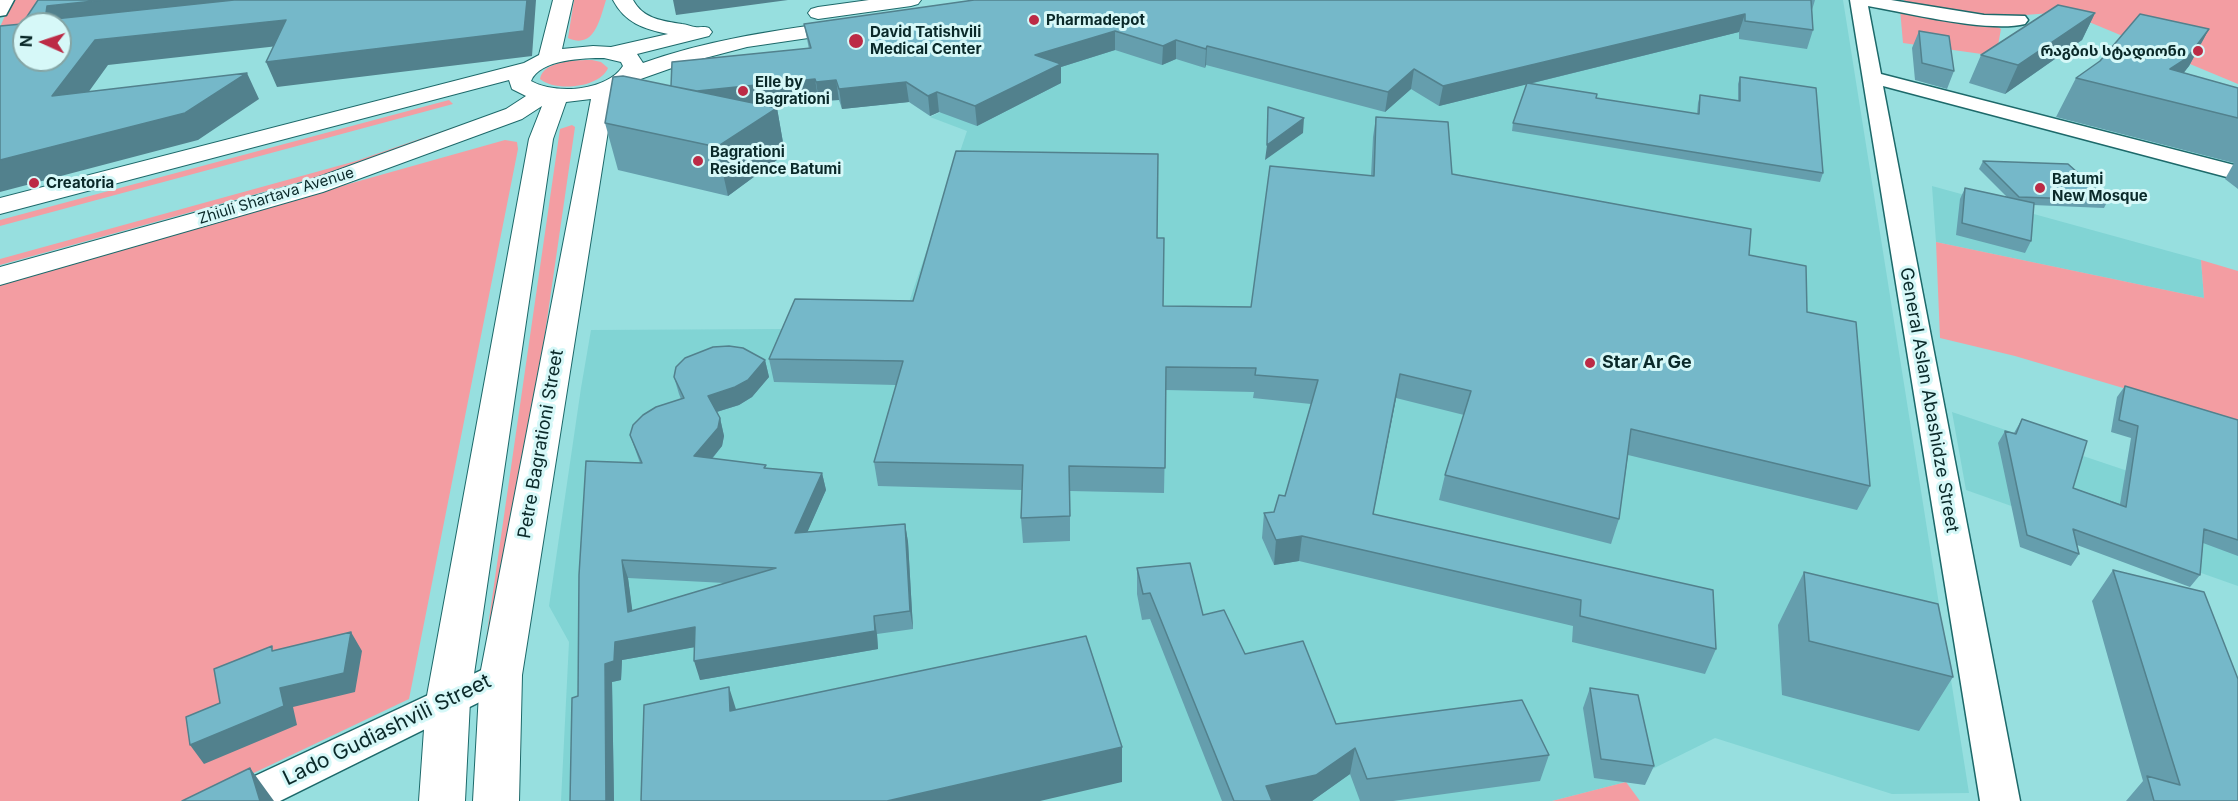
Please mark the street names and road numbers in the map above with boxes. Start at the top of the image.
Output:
street label: Zhiuli Shartava Avenue [196,164,356,228]
street label: General Aslan Abashidze Street [1895,266,1963,534]
street label: Petre Bagrationi Street [514,348,568,540]
street label: Lado Gudiashvili Street [279,669,495,791]

